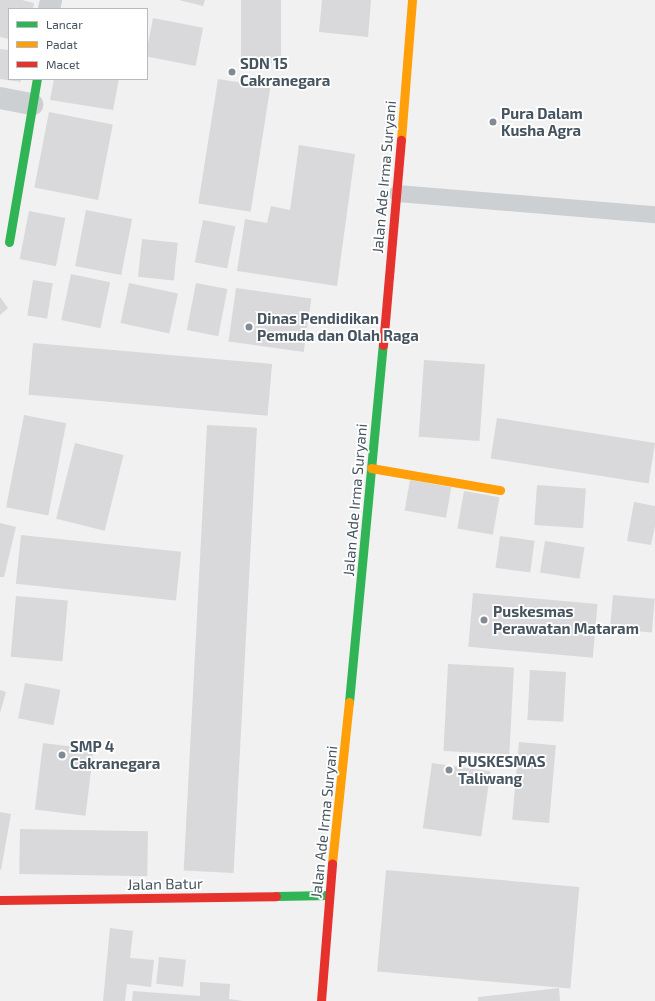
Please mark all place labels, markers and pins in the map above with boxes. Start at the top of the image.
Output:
place label: SDN 15 Cakranegara [240,54,330,89]
marker: SDN 15 Cakranegara [227,67,237,77]
place label: Pura Dalam Kusha Agra [501,104,583,139]
marker: Pura Dalam Kusha Agra [488,117,498,127]
place label: Dinas Pendidikan Pemuda dan Olah Raga [257,309,419,344]
marker: Dinas Pendidikan Pemuda dan Olah Raga [244,322,254,332]
place label: Puskesmas Perawatan Mataram [493,602,639,637]
marker: Puskesmas Perawatan Mataram [478,614,490,626]
place label: SMP 4 Cakranegara [70,737,160,772]
marker: SMP 4 Cakranegara [57,750,67,760]
place label: PUSKESMAS Taliwang [458,752,545,787]
marker: PUSKESMAS Taliwang [443,764,455,776]

